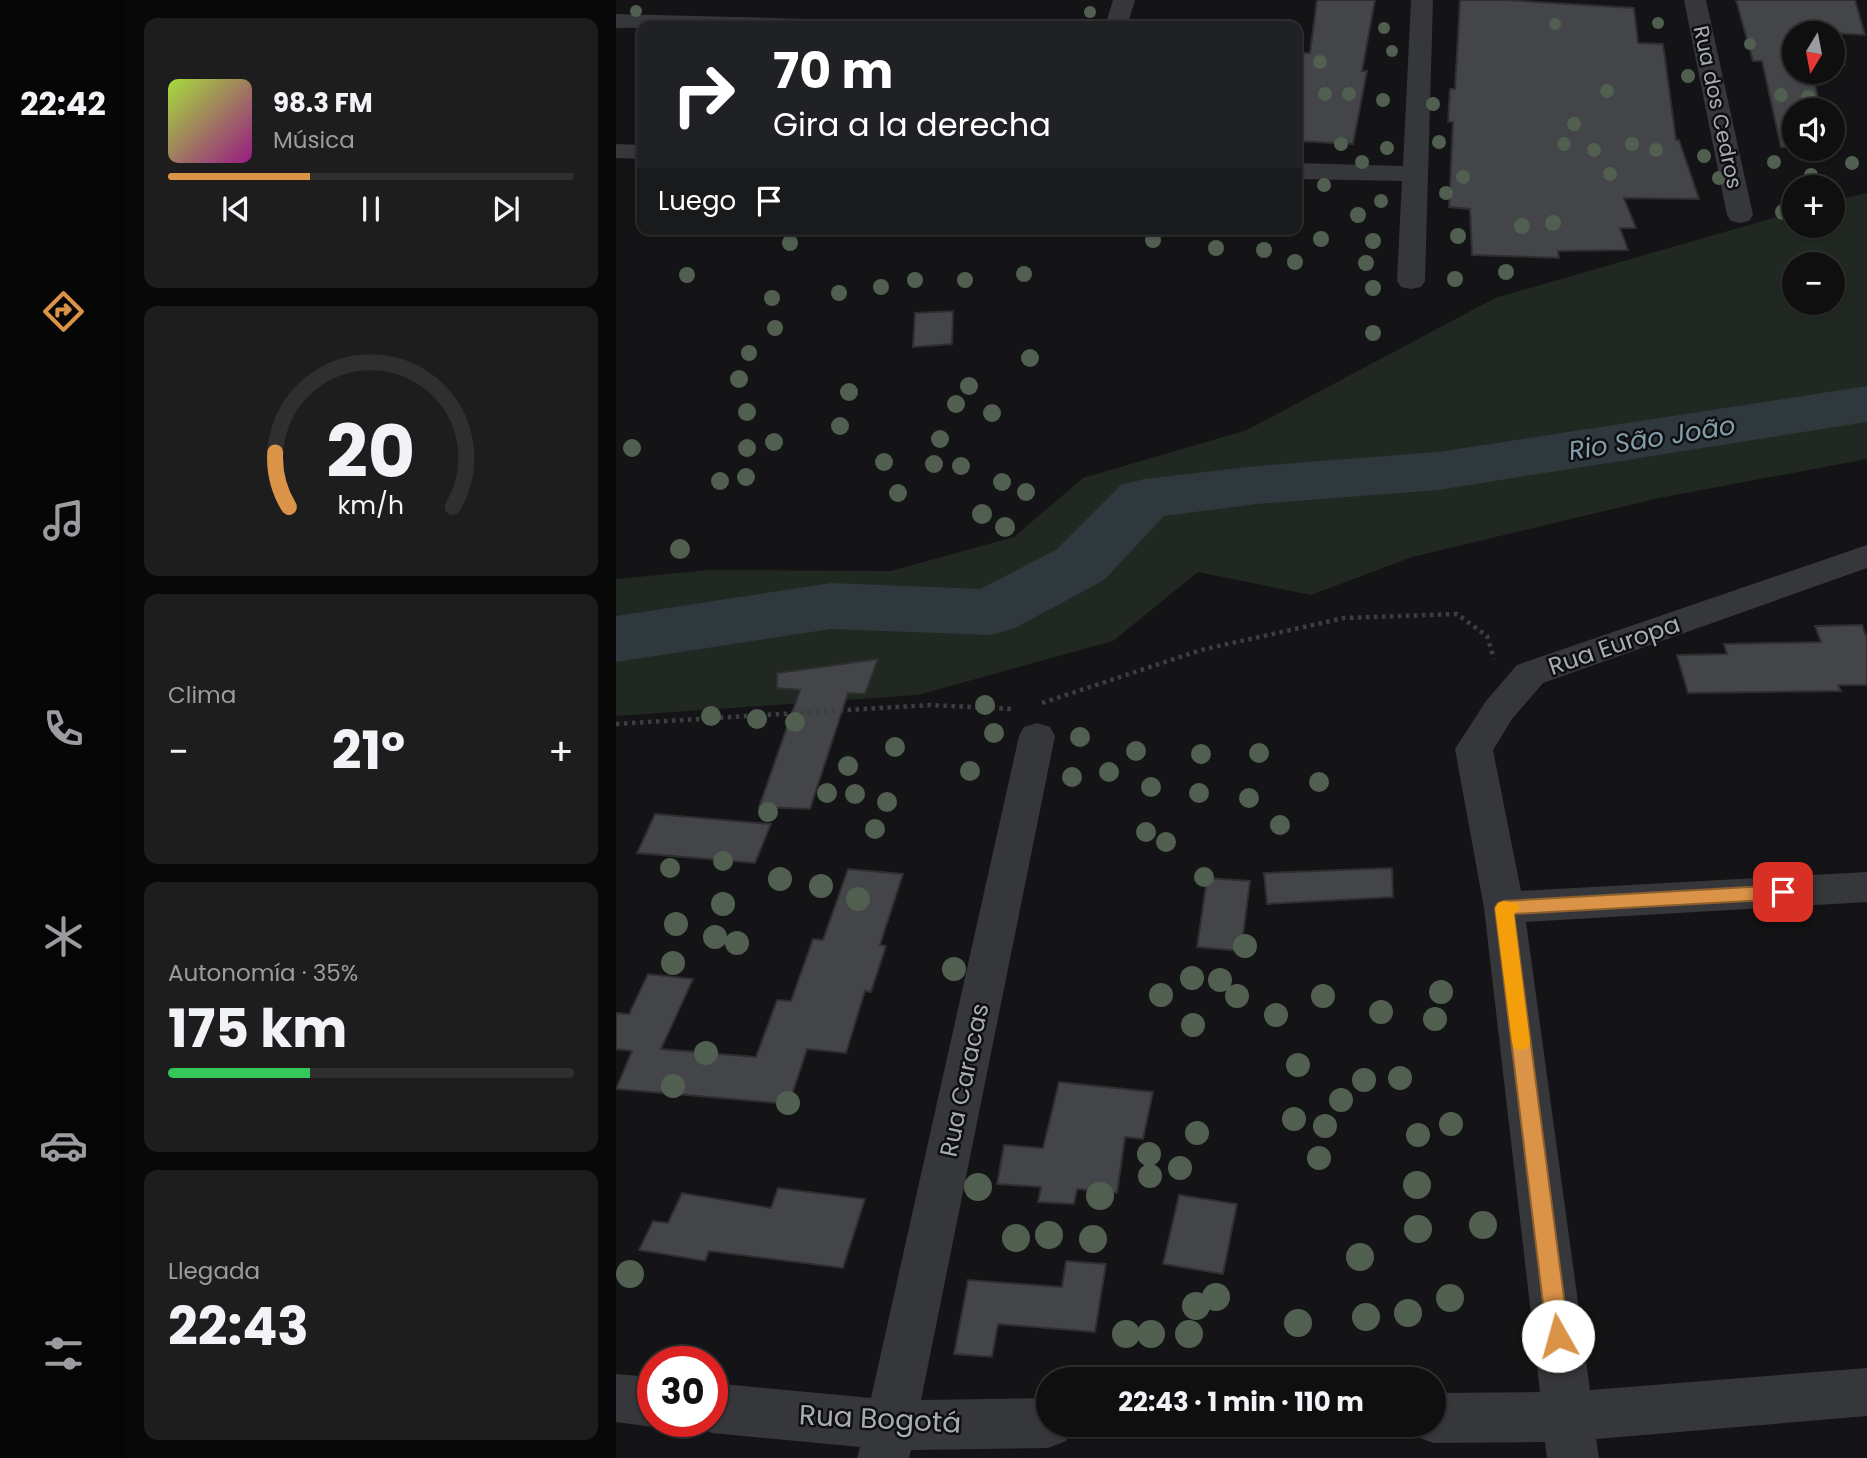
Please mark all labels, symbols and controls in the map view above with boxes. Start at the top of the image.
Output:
north arrow [1782,21,1844,84]
map controls [1782,21,1845,315]
street label: Rua dos Cedros [1687,23,1749,191]
text: 70 m [773,37,893,105]
icon: right [658,49,749,140]
text: 22:42 [20,81,106,126]
text: 98.3 FM [273,85,373,121]
button: sound [1782,98,1845,161]
text: Gira a la derecha [773,102,1051,147]
text: Música [273,124,355,156]
button: + [1782,175,1845,238]
icon: arrive [750,182,788,220]
text: Luego [658,183,736,219]
icon: previous [217,190,255,228]
icon: pause [352,190,390,228]
icon: next [487,190,525,228]
button: − [1782,252,1845,315]
icon: directions [39,287,88,336]
text: 20 [326,401,416,502]
water label: Rio São João [1566,407,1738,469]
text: km/h [338,488,404,523]
icon: music [39,496,88,545]
street label: Rua Europa [1544,607,1684,683]
text: Clima [168,679,236,711]
icon: phone [39,704,88,753]
text: 21° [332,714,405,787]
text: − [168,725,189,778]
text: + [548,725,574,778]
pin [1753,862,1813,922]
icon: arrive [1764,873,1802,911]
icon: climate [39,912,88,961]
text: Autonomía · 35% [168,957,358,989]
text: 175 km [168,992,347,1065]
street label: Rua Caracas [932,1000,996,1160]
icon: car [39,1121,88,1170]
text: Llegada [168,1255,260,1287]
text: 22:43 [168,1290,309,1363]
position arrow [1521,1299,1595,1373]
icon: filters [39,1329,88,1378]
speed limit sign: 30 [637,1346,728,1437]
text: 22:43 · 1 min · 110 m [1118,1384,1364,1420]
street label: Rua Bogotá [798,1395,962,1443]

